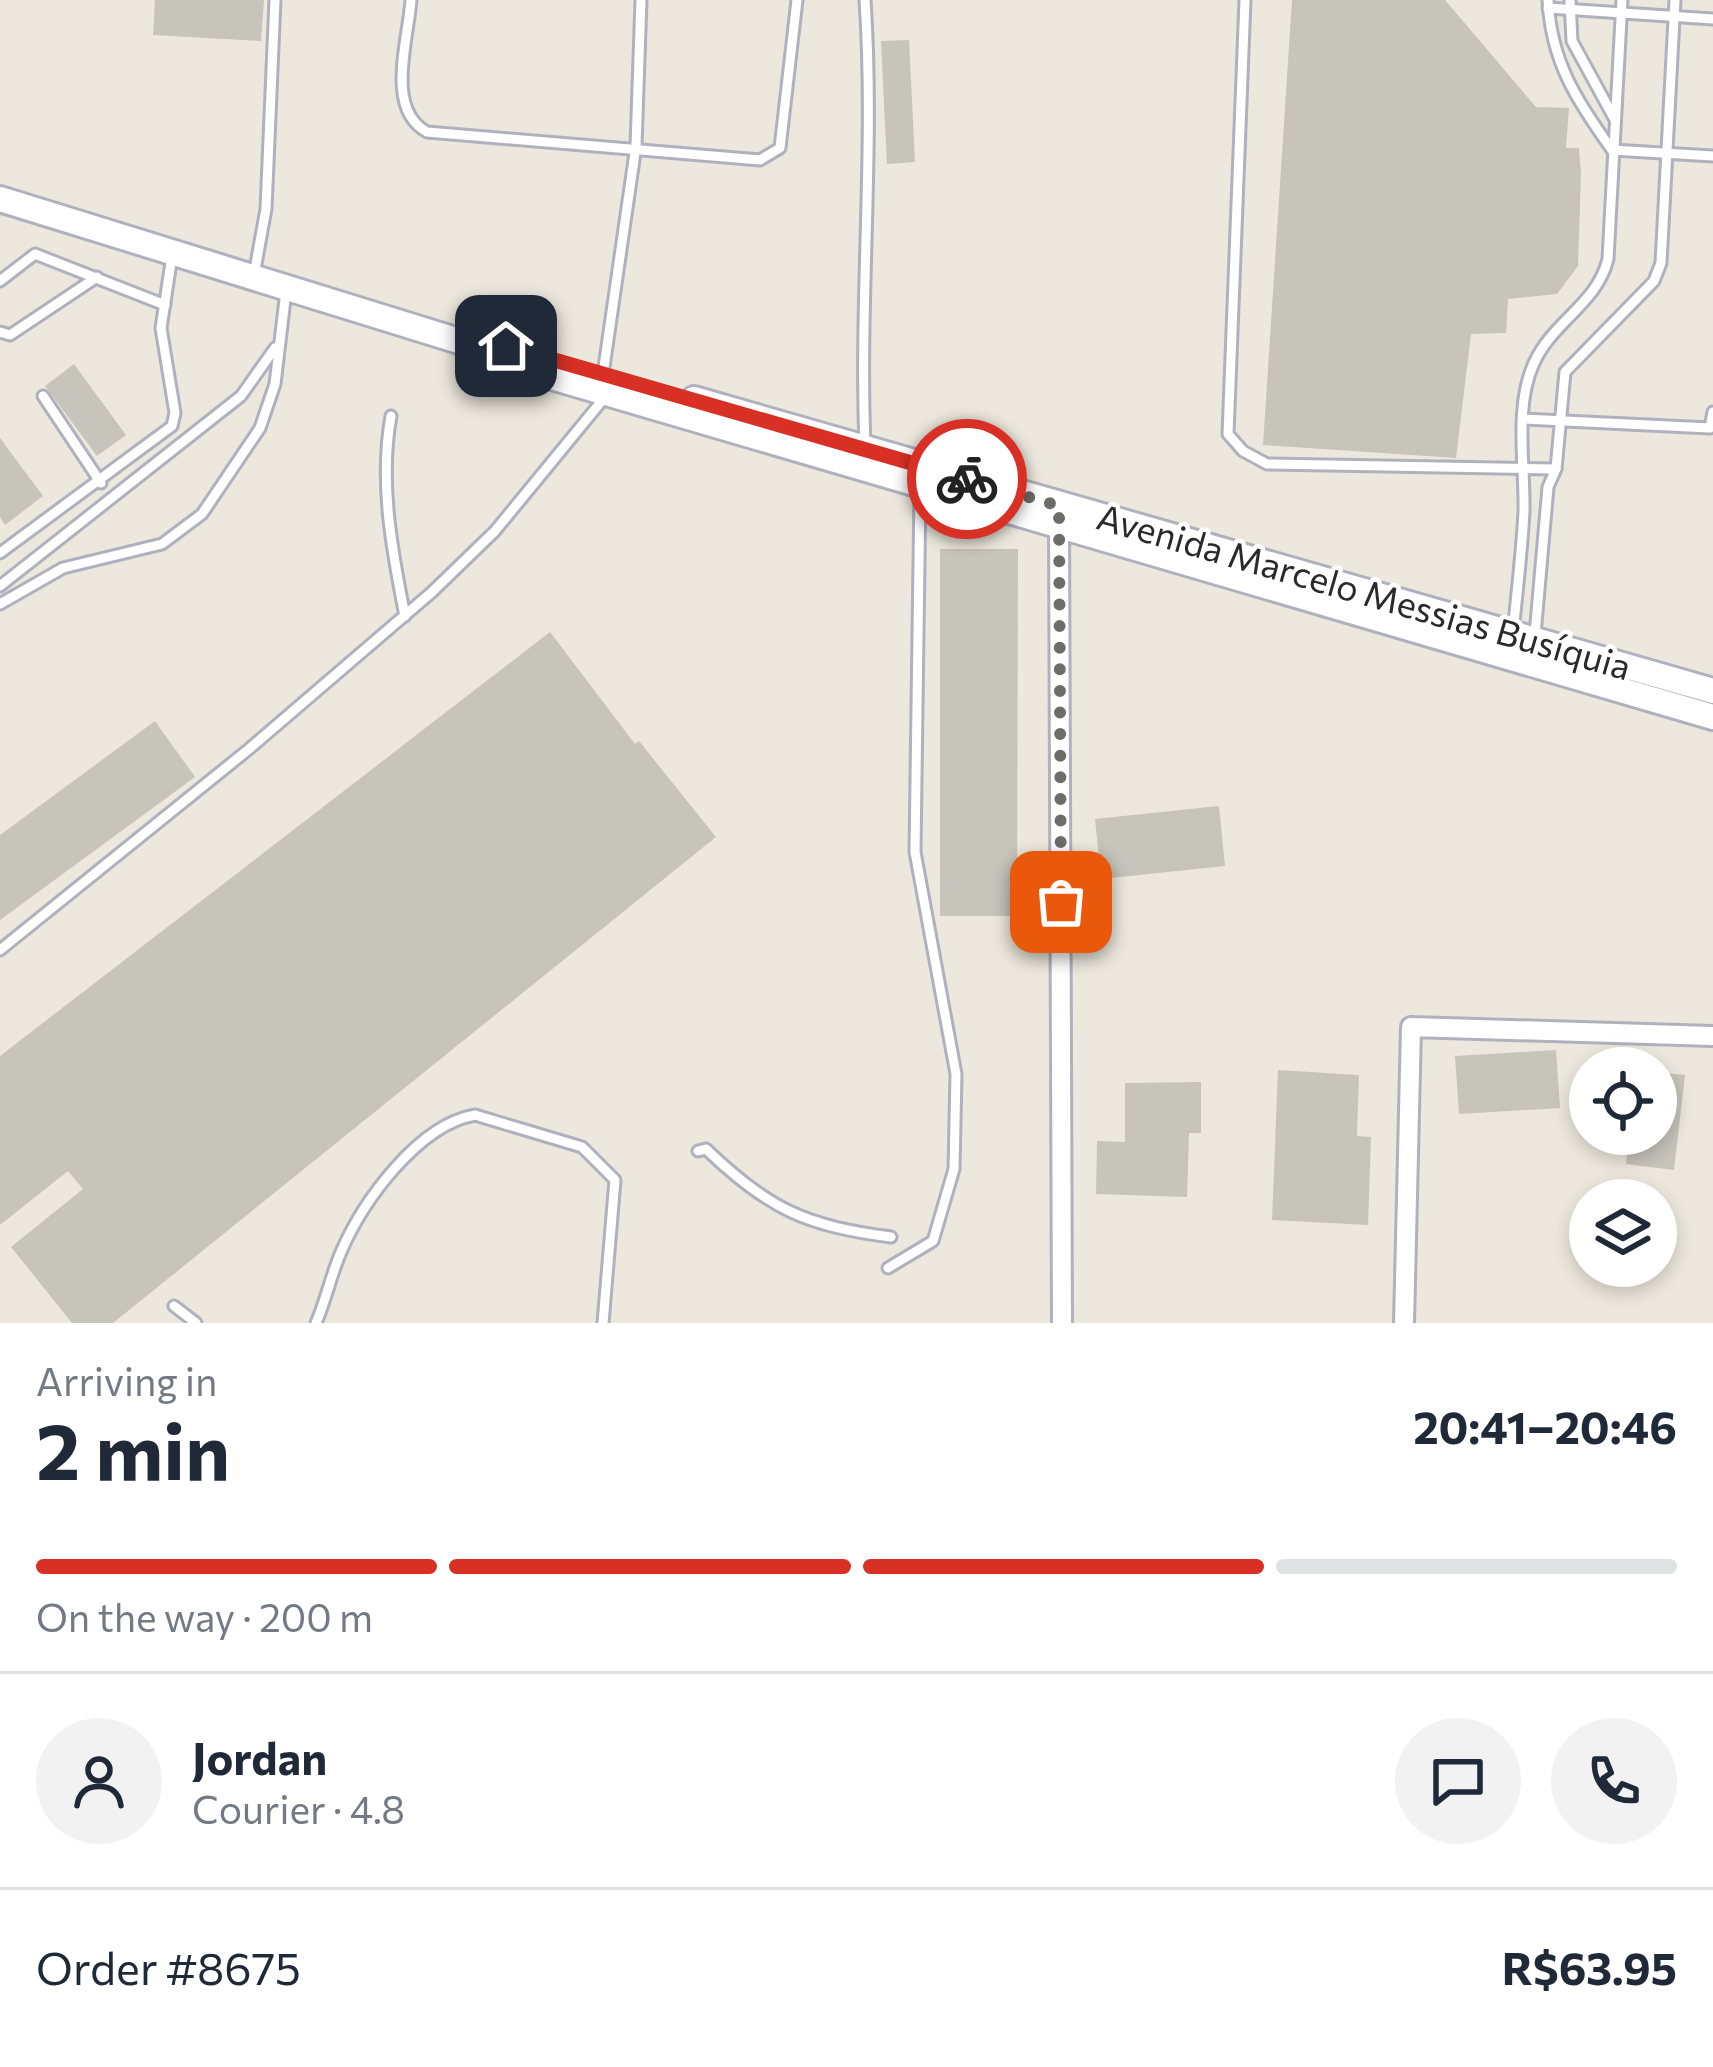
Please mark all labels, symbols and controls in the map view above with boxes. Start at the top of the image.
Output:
pin [455,295,557,397]
icon: home [473,313,539,379]
courier [907,419,1027,539]
icon: bike [934,446,1000,512]
street label: Avenida Marcelo Messias Busíquia [1093,493,1637,687]
pin [1010,851,1112,953]
icon: bag [1028,869,1094,935]
map controls [1569,1047,1677,1287]
button: locate [1569,1047,1677,1155]
button: layers [1569,1179,1677,1287]
text: Arriving in [36,1356,217,1404]
text: 20:41–20:46 [1413,1398,1677,1453]
text: 2 min [36,1401,230,1496]
text: On the way · 200 m [36,1592,373,1640]
button: person [36,1718,162,1844]
button: chat [1395,1718,1521,1844]
button: phone [1551,1718,1677,1844]
text: Jordan [192,1729,327,1784]
text: Courier · 4.8 [192,1784,405,1832]
text: Order #8675 [36,1939,301,1994]
text: R$63.95 [1502,1939,1677,1994]

